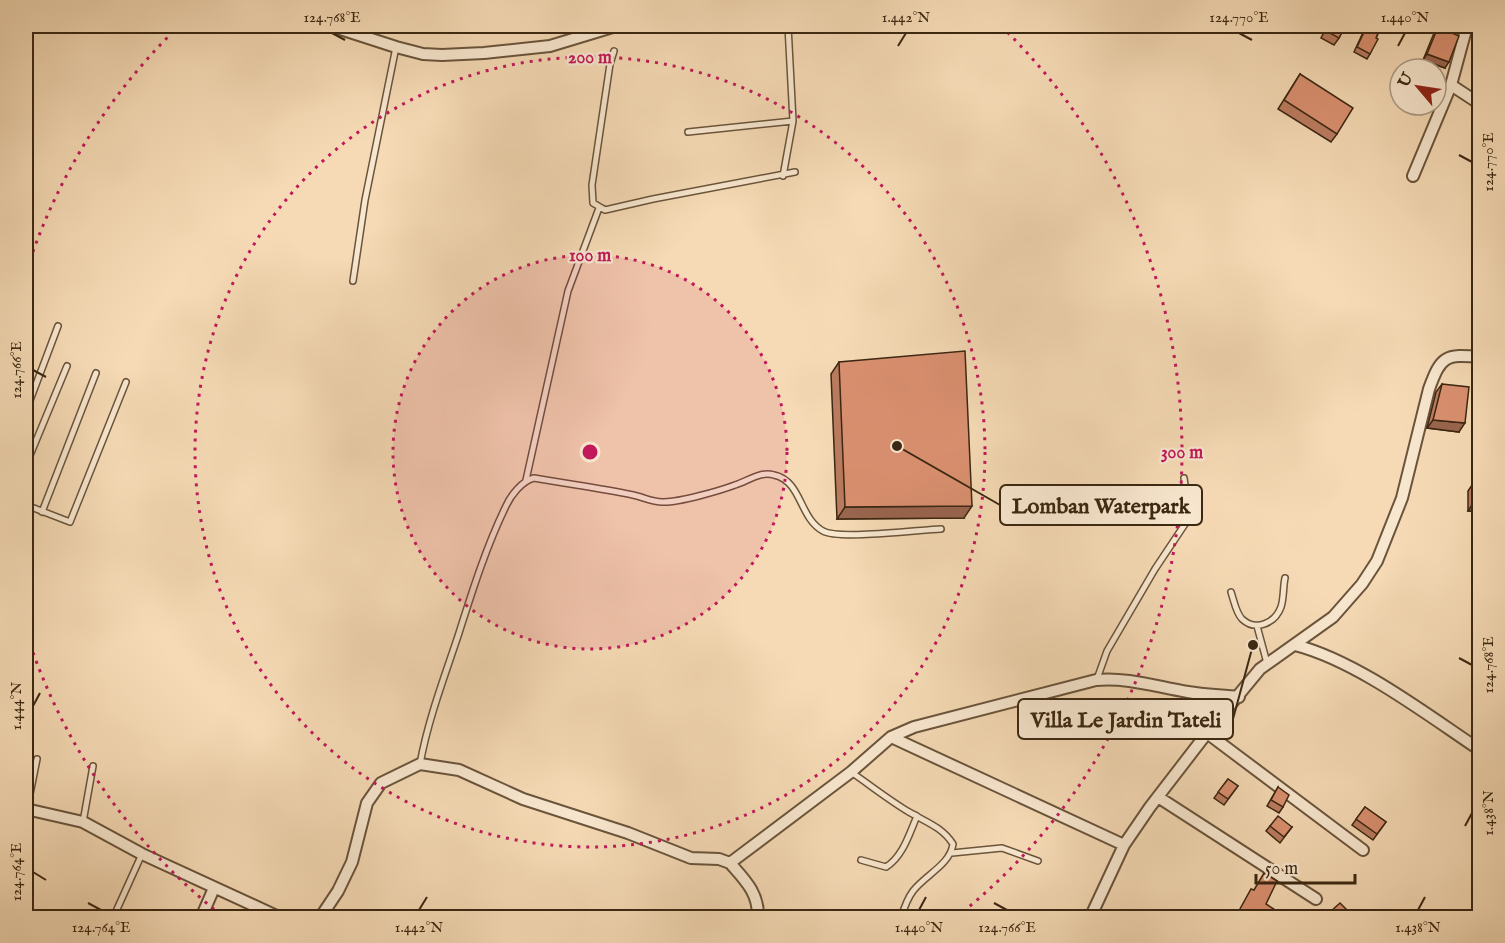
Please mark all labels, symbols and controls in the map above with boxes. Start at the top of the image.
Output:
text: 124.768°E [303,8,361,27]
text: 1.442°N [882,8,930,27]
text: 124.770°E [1209,8,1269,27]
text: 1.440°N [1381,8,1429,27]
text: 200 m [568,47,612,70]
north arrow [1388,57,1448,117]
text: U [1394,70,1419,92]
text: 124.770°E [1479,132,1498,192]
text: 100 m [569,245,611,268]
text: 124.766°E [7,341,26,399]
centre of rings [580,442,600,462]
text: 300 m [1161,442,1203,465]
callout: Lomban Waterpark [1000,485,1202,525]
text: Lomban Waterpark [1012,493,1191,521]
text: 124.768°E [1479,636,1498,694]
text: 1.444°N [7,682,26,730]
callout: Villa Le Jardin Tateli [1018,699,1233,739]
text: Villa Le Jardin Tateli [1030,707,1222,735]
text: 1.438°N [1479,790,1498,836]
text: 124.764°E [7,843,26,901]
scale bar [1256,847,1355,885]
text: 50 m [1265,858,1298,881]
text: 124.764°E [72,918,130,937]
text: 1.442°N [395,918,443,937]
text: 1.440°N [895,918,943,937]
text: 124.766°E [978,918,1036,937]
text: 1.438°N [1395,918,1441,937]

